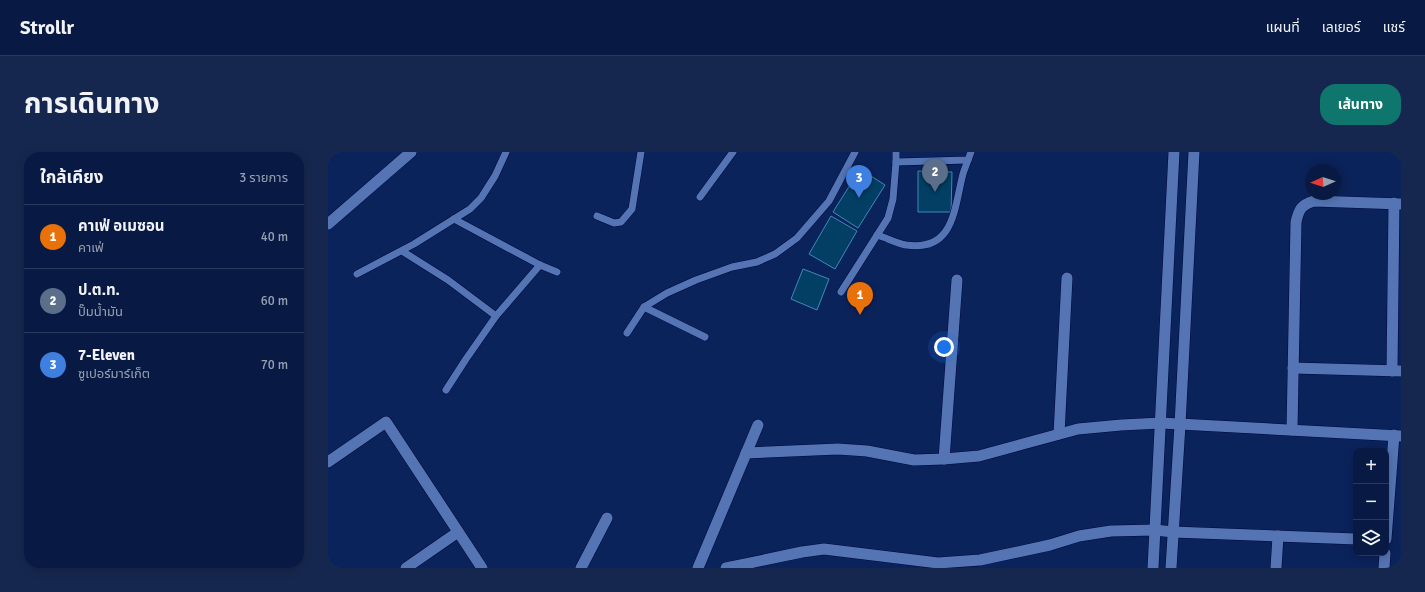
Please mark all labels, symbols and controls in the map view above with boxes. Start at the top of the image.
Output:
text: Strollr [20,16,74,40]
text: แผนที่ [1266,19,1300,36]
text: เลเยอร์ [1322,19,1361,36]
text: แชร์ [1383,19,1405,36]
button: เส้นทาง [1320,84,1401,125]
text: การเดินทาง [24,87,159,121]
pin: 2 [922,159,948,192]
north arrow [1305,164,1341,200]
pin: 3 [846,165,872,198]
text: ใกล้เคียง [40,167,103,188]
text: 3 รายการ [239,170,288,186]
text: คาเฟ่ อเมซอน [78,217,165,235]
text: 1 [49,229,57,245]
text: 40 m [261,229,288,245]
text: คาเฟ่ [78,240,104,256]
text: ป.ต.ท. [78,281,120,299]
pin: 1 [847,282,873,315]
text: 2 [49,293,57,309]
text: 60 m [261,293,288,309]
text: ปั๊มน้ำมัน [78,304,123,320]
your location [934,337,954,357]
text: 7-Eleven [78,346,135,364]
text: 3 [49,357,57,373]
text: 70 m [261,357,288,373]
text: ซูเปอร์มาร์เก็ต [78,366,150,382]
map controls [1353,448,1389,556]
button: + [1353,448,1389,484]
button: − [1353,484,1389,520]
button: layers [1353,520,1389,556]

